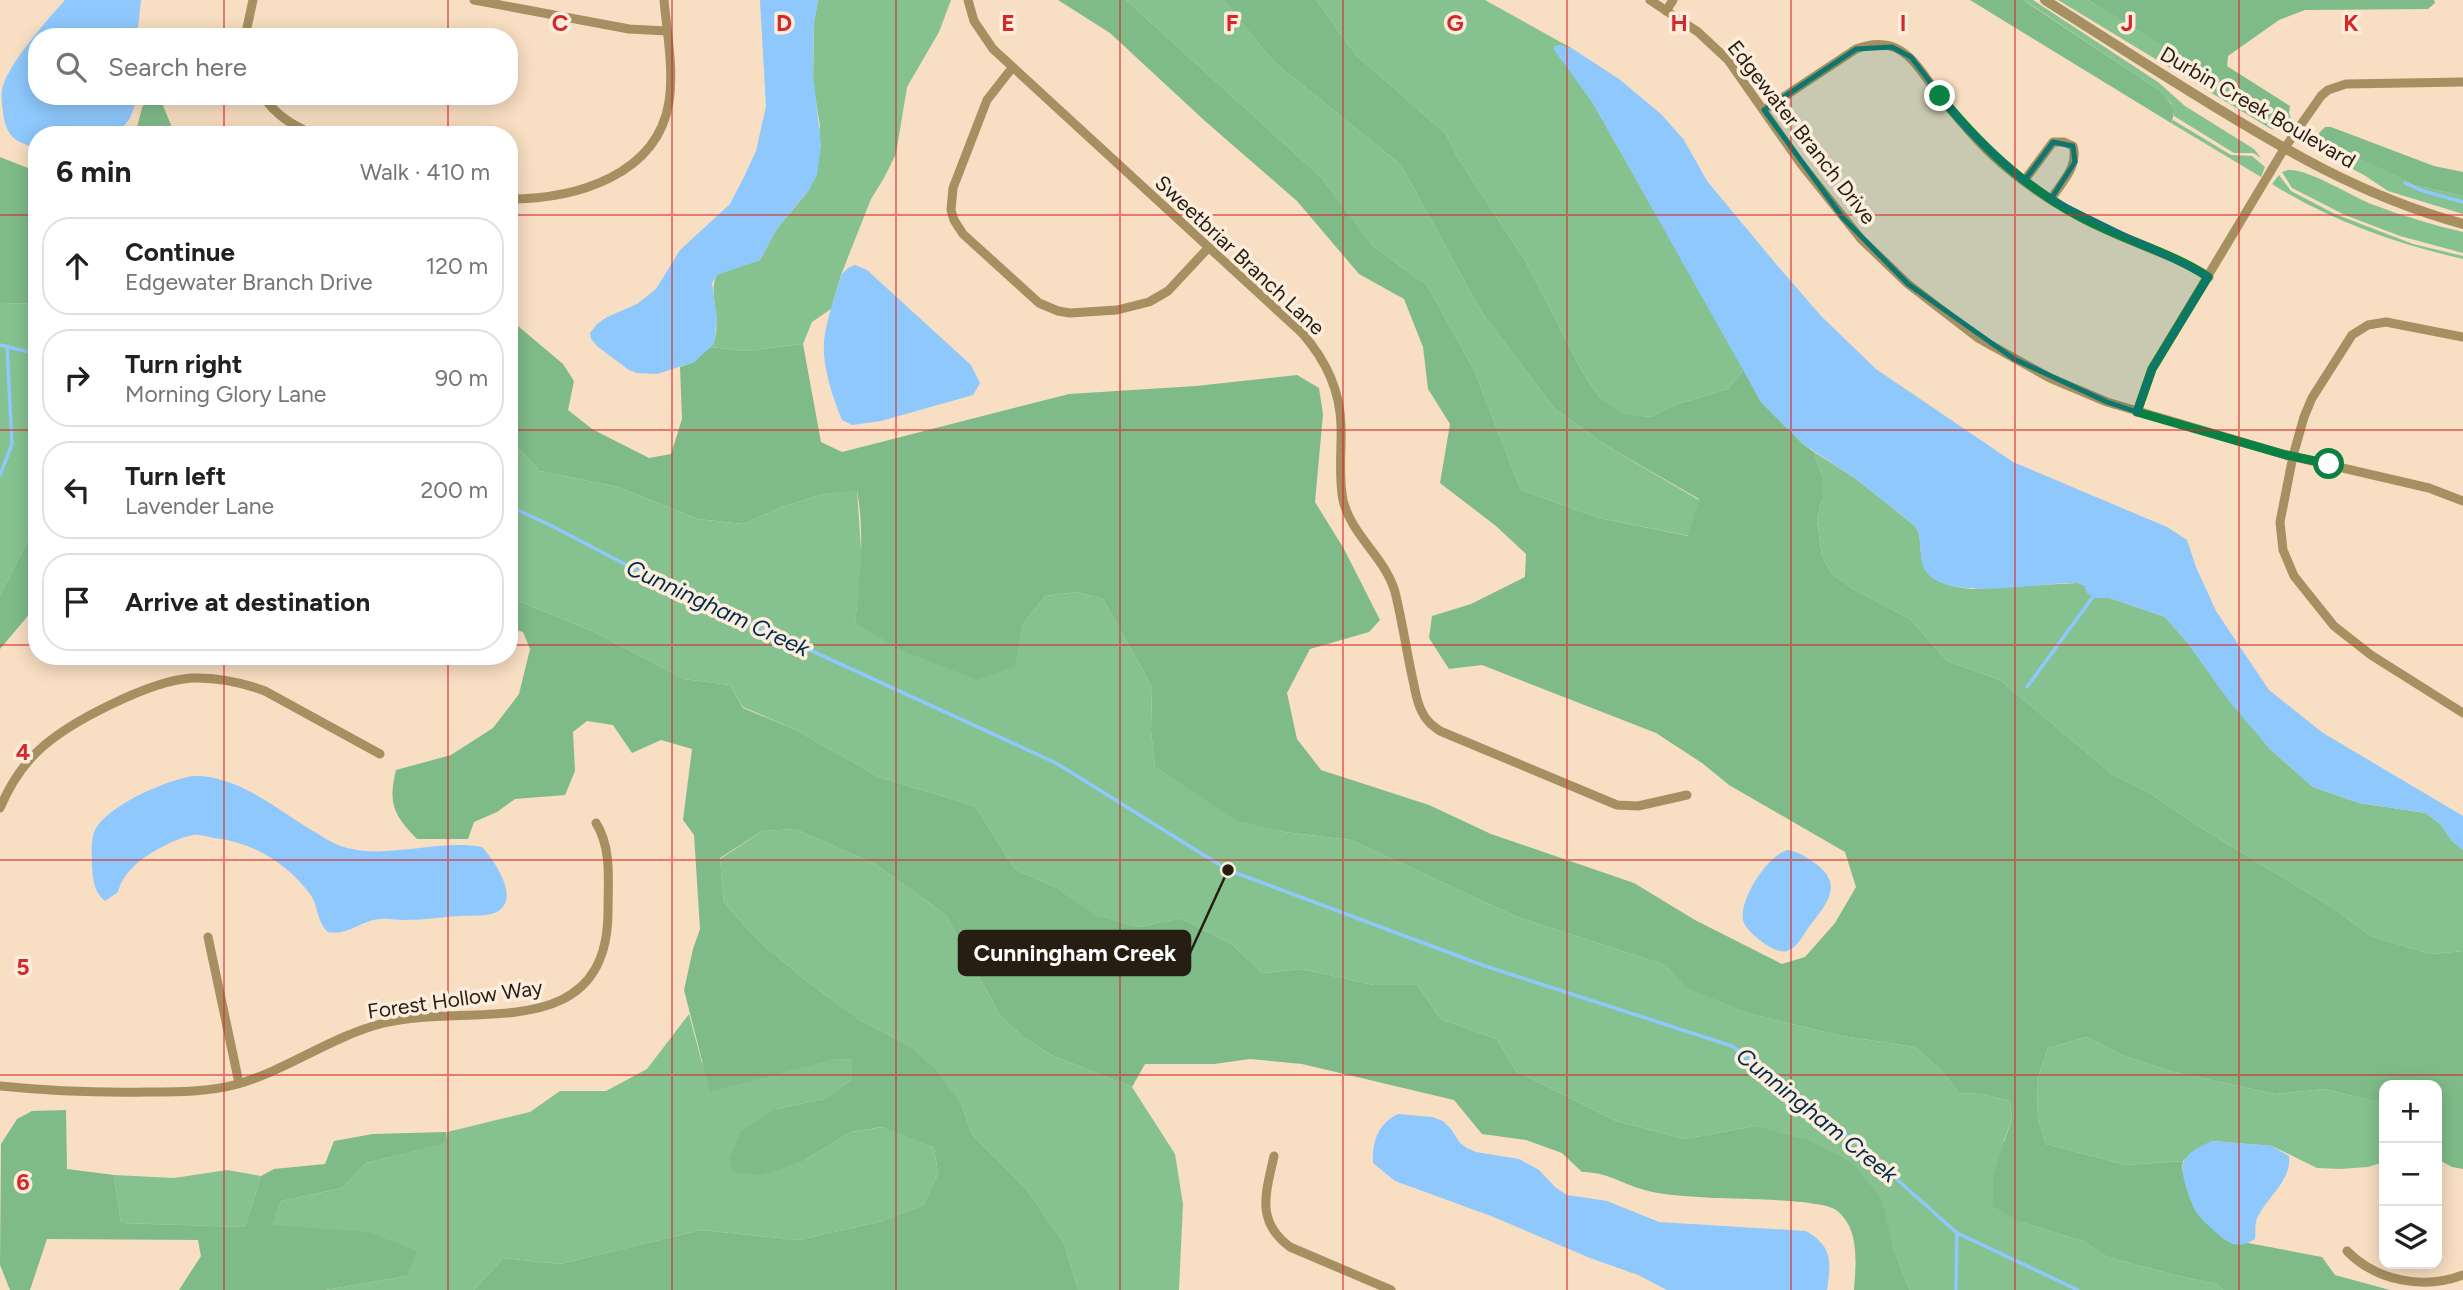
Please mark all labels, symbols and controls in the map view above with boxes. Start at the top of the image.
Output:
text: C [552,9,569,37]
text: D [776,9,792,37]
text: E [1001,9,1015,37]
text: F [1226,9,1239,37]
text: G [1446,9,1464,37]
text: H [1670,9,1688,37]
text: I [1900,9,1906,37]
text: J [2121,9,2133,37]
text: K [2343,9,2359,37]
search box [28,28,518,105]
street label: Edgewater Branch Drive [1723,35,1881,229]
street label: Durbin Creek Boulevard [2156,41,2360,173]
icon: search [52,48,90,86]
text: Search here [108,51,247,83]
route end [1924,80,1955,111]
text: 6 min [56,153,132,190]
text: Walk · 410 m [360,158,490,186]
street label: Sweetbriar Branch Lane [1150,170,1330,340]
text: Continue [125,236,235,268]
icon: ahead [58,247,96,285]
text: 120 m [426,252,488,280]
text: Edgewater Branch Drive [125,268,373,296]
text: Turn right [125,348,242,380]
icon: right [58,359,96,397]
text: 90 m [435,364,488,392]
text: Morning Glory Lane [125,380,326,408]
route start [2313,448,2344,479]
text: Turn left [125,460,226,492]
icon: left [58,471,96,509]
text: 200 m [420,476,488,504]
text: Lavender Lane [125,492,274,520]
water label: Cunningham Creek [622,553,815,663]
icon: arrive [58,583,96,621]
text: Arrive at destination [125,586,370,618]
text: 4 [16,738,30,766]
callout: Cunningham Creek [959,931,1190,975]
text: Cunningham Creek [974,939,1177,967]
text: 5 [16,953,30,981]
street label: Forest Hollow Way [366,974,544,1024]
water label: Cunningham Creek [1731,1041,1904,1189]
map controls [2379,1080,2442,1269]
button: + [2379,1080,2442,1143]
button: − [2379,1143,2442,1206]
text: 6 [16,1168,30,1196]
button: layers [2379,1206,2442,1269]

